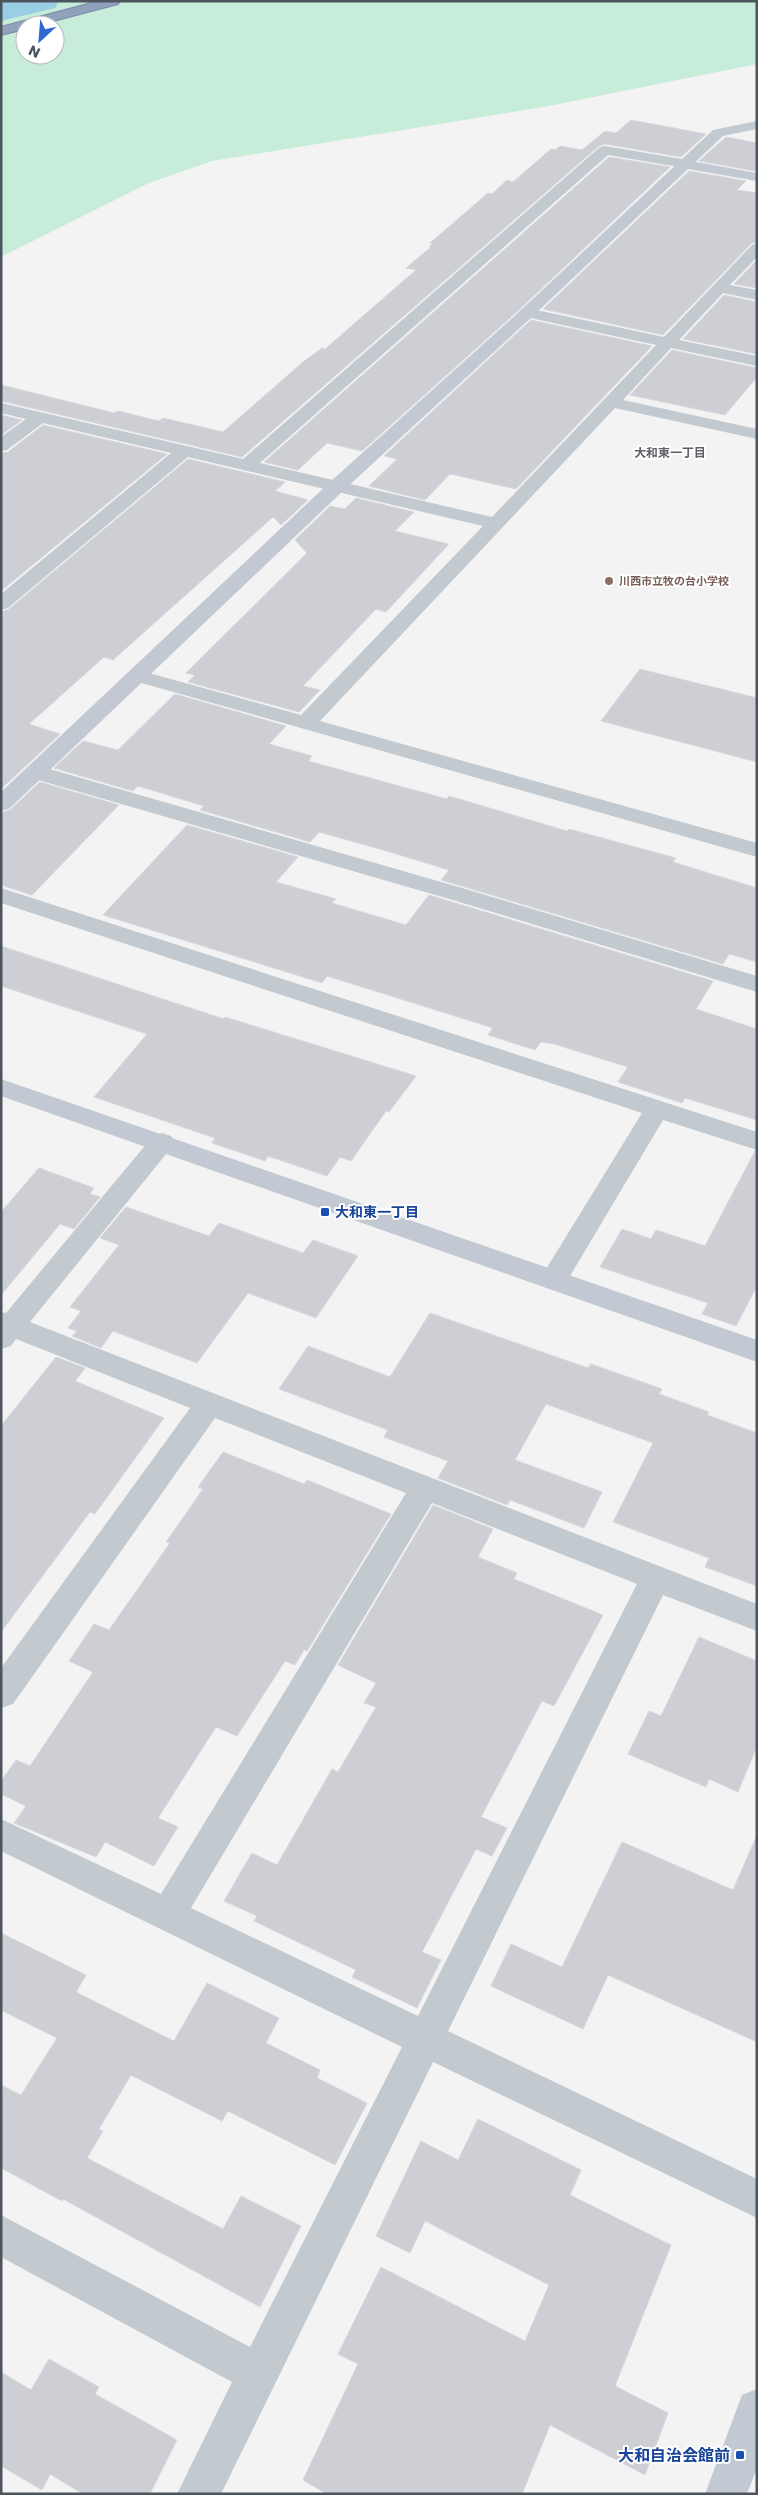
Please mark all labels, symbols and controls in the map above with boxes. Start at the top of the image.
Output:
north arrow [15,15,65,65]
text: N [25,40,43,63]
district label: 大和東一丁目 [634,444,706,461]
place label: 川西市立牧の台小学校 [619,573,729,589]
marker: 川西市立牧の台小学校 [603,575,615,587]
place label: 大和東一丁目 [335,1202,419,1222]
marker: 大和東一丁目 [319,1206,331,1218]
place label: 大和自治会館前 [618,2444,730,2467]
marker: 大和自治会館前 [734,2449,746,2461]

